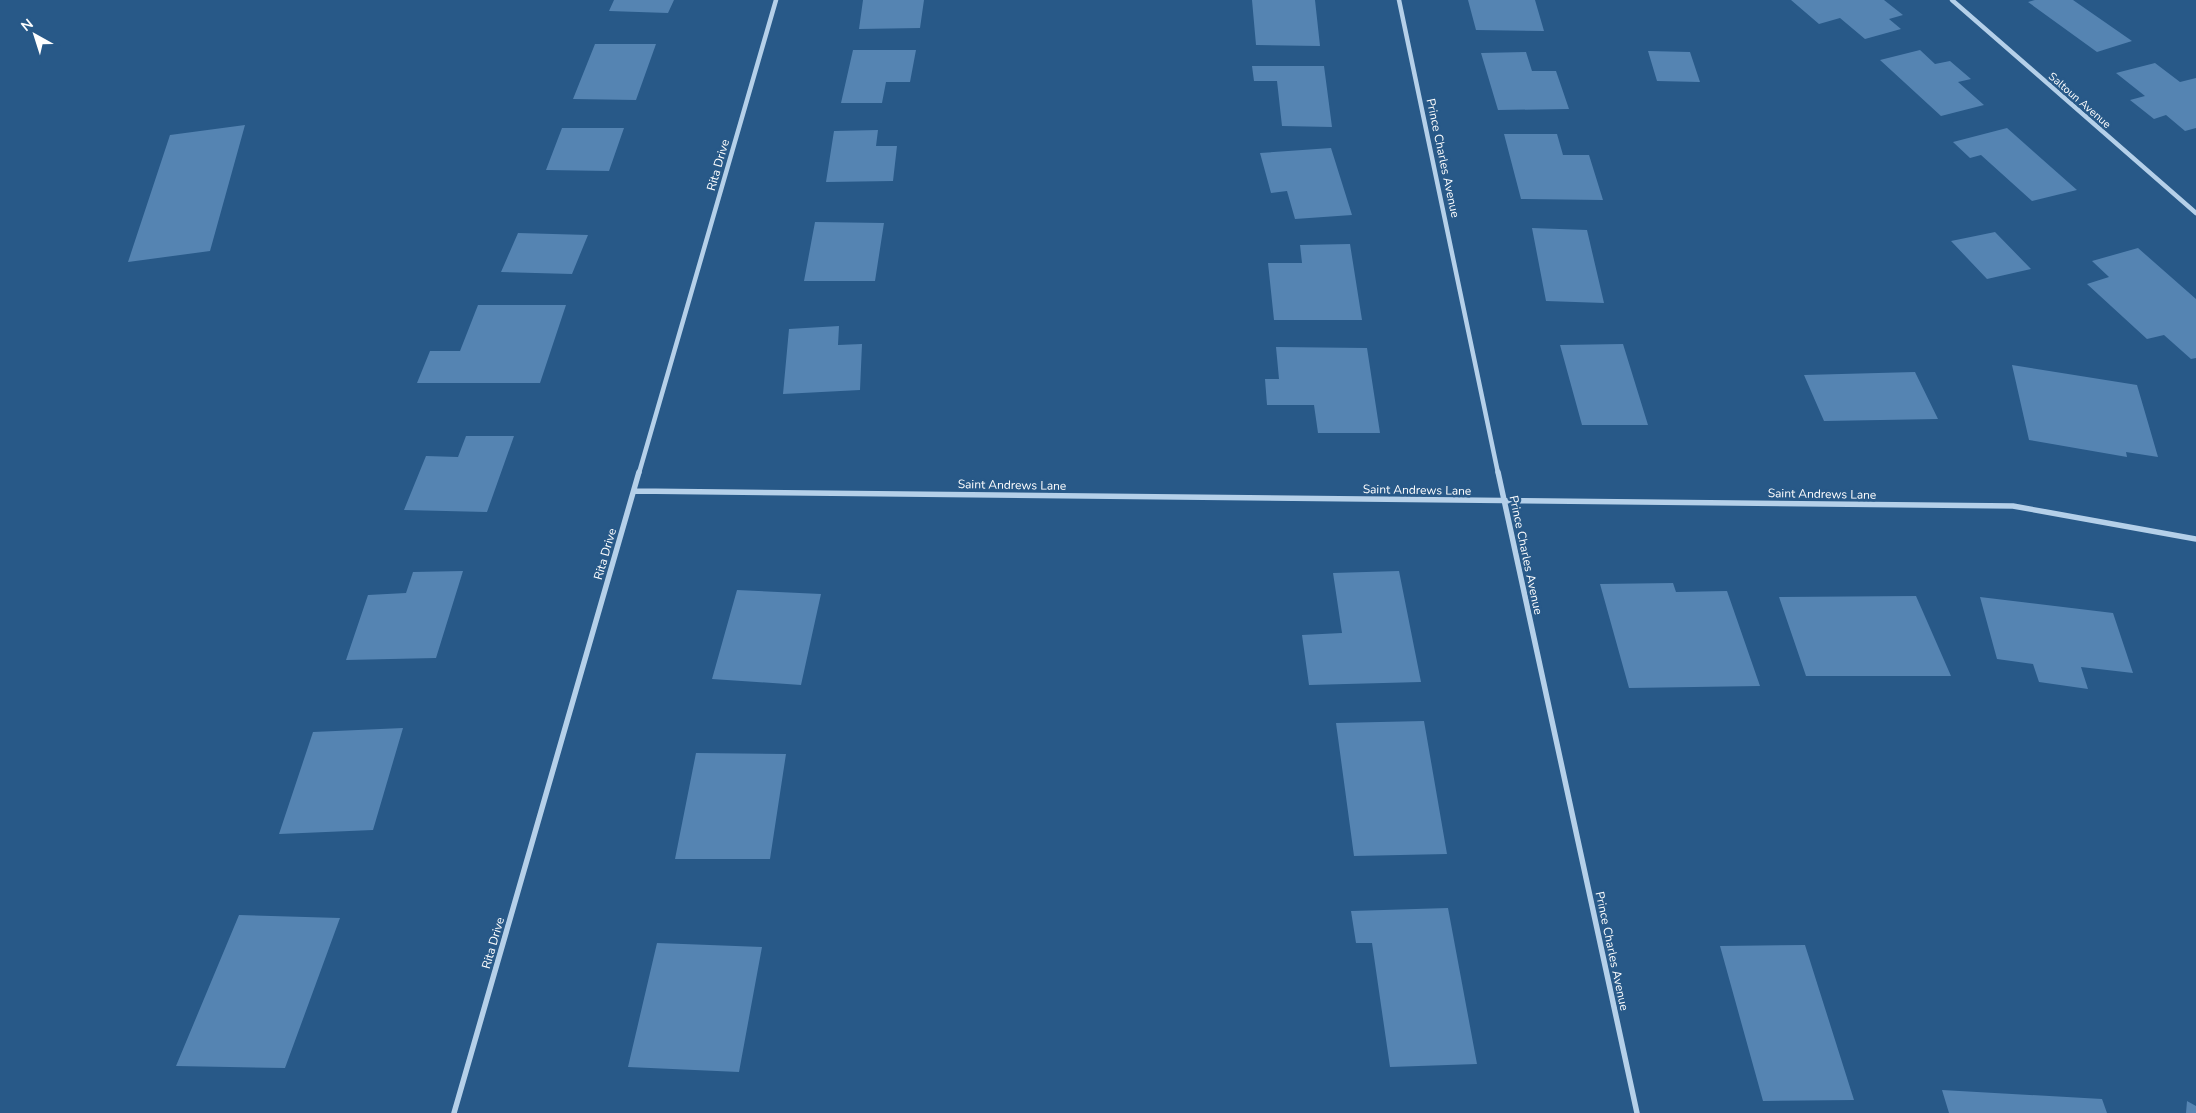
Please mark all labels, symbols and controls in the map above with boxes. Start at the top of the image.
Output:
north arrow [10,10,60,60]
text: N [17,15,37,36]
street label: Saltoun Avenue [2045,69,2114,132]
street label: Prince Charles Avenue [1423,97,1463,219]
street label: Rita Drive [703,137,733,193]
street label: Saint Andrews Lane [958,476,1066,494]
street label: Saint Andrews Lane [1363,481,1471,499]
street label: Saint Andrews Lane [1768,485,1876,503]
street label: Prince Charles Avenue [1506,494,1546,616]
street label: Rita Drive [590,526,620,582]
street label: Prince Charles Avenue [1592,890,1632,1012]
street label: Rita Drive [478,915,508,971]

